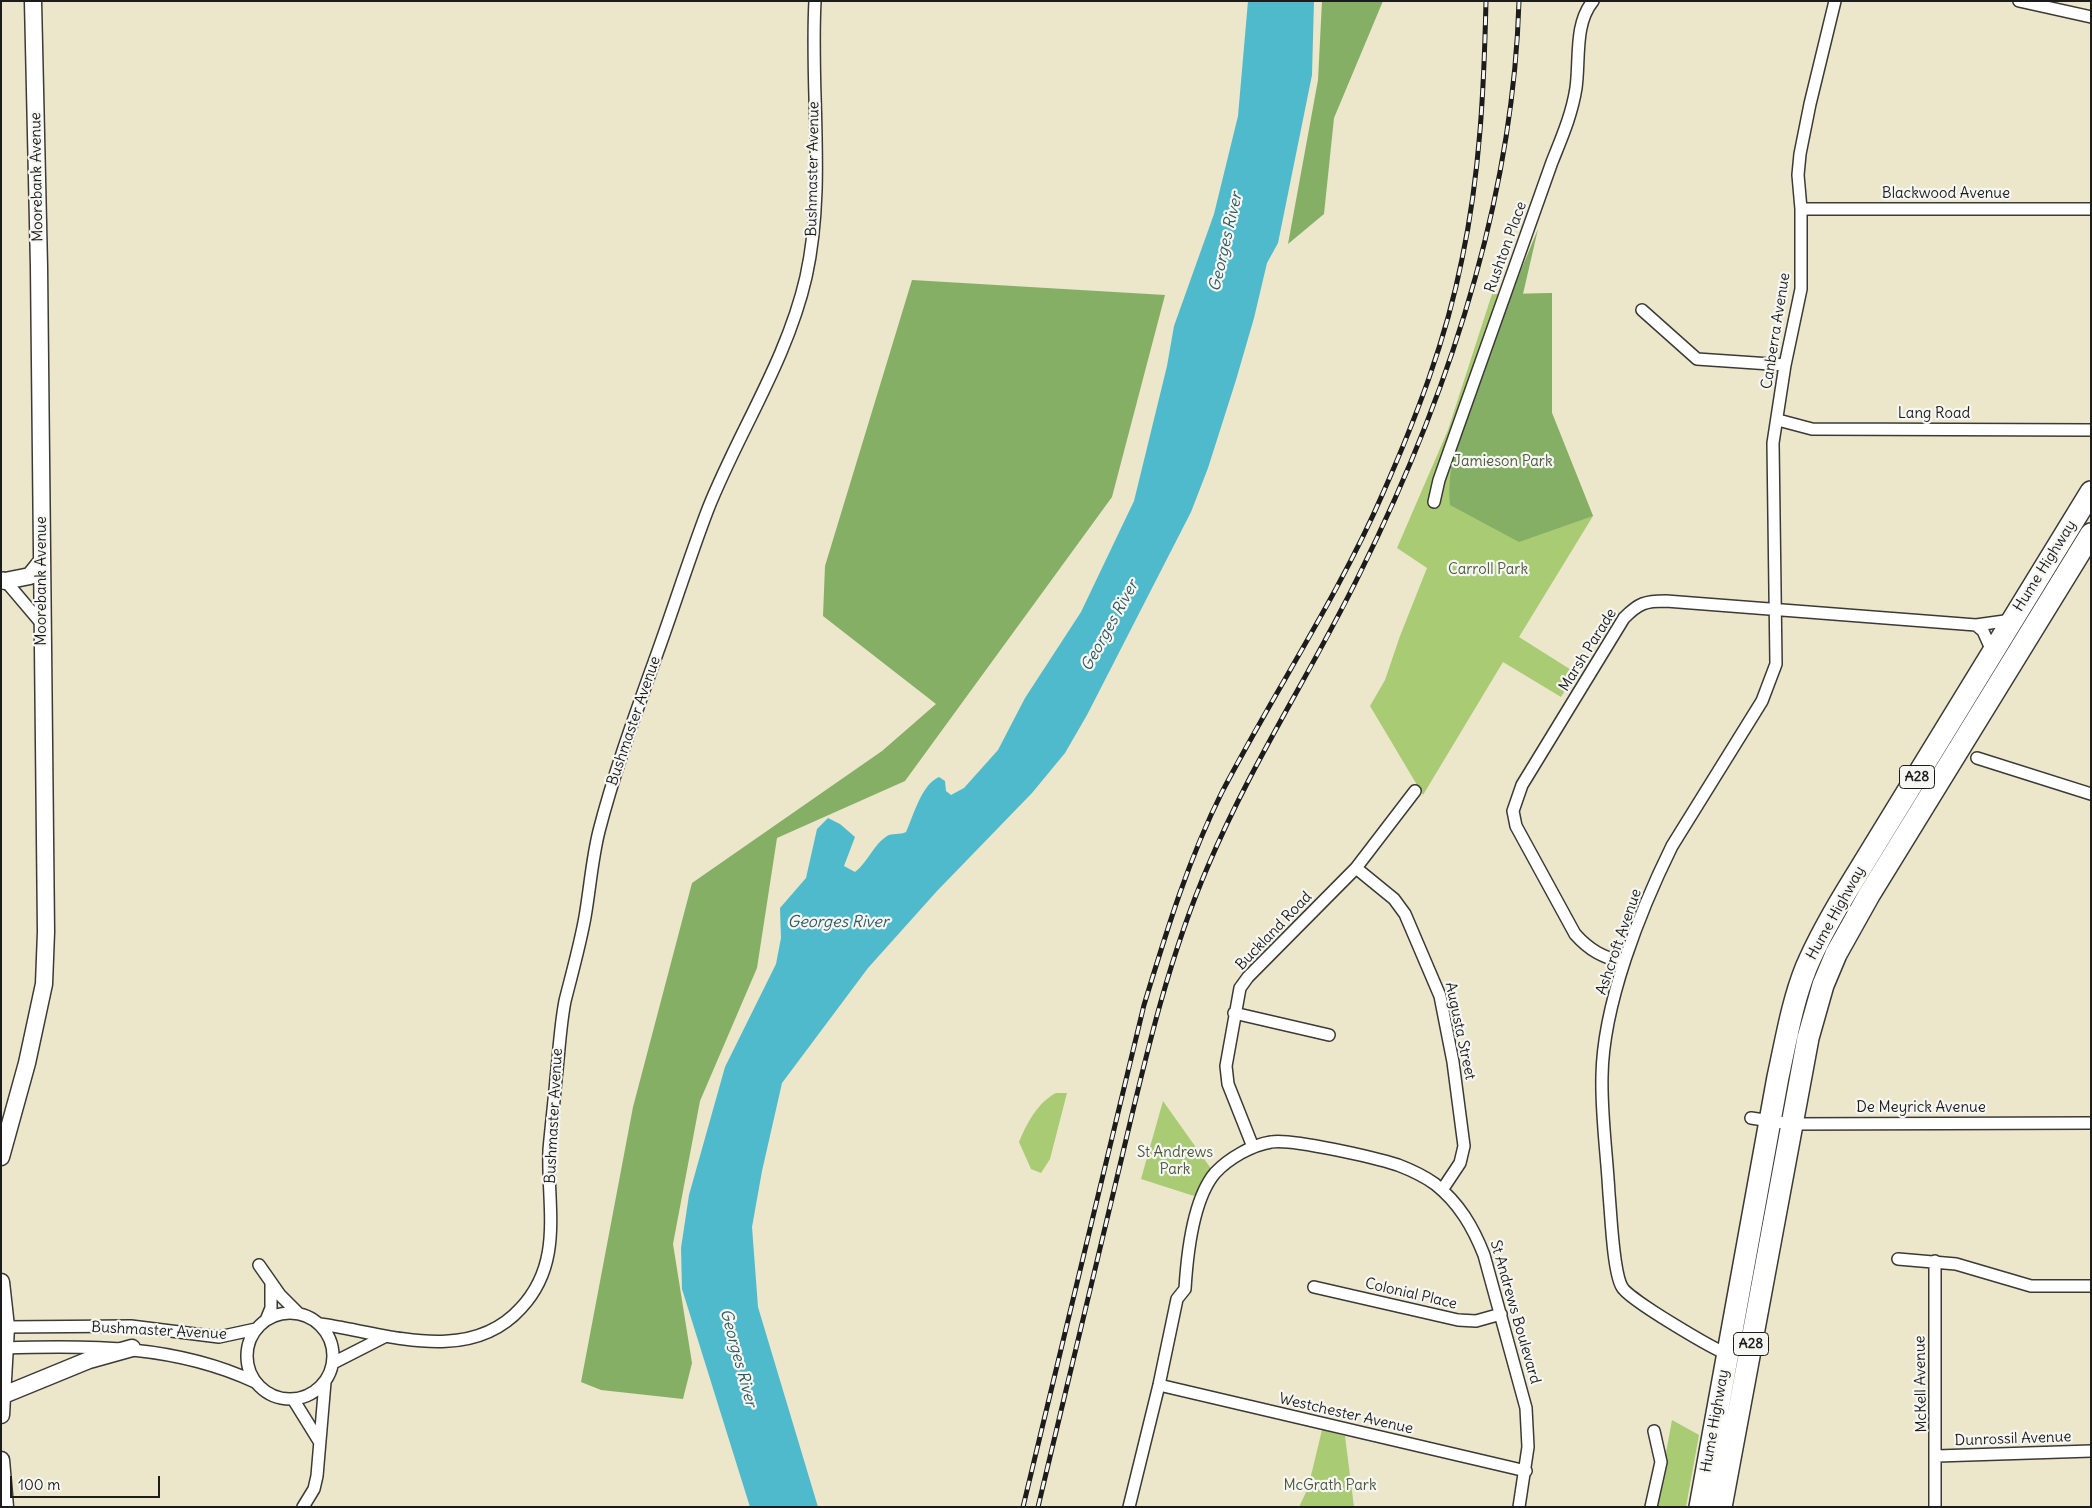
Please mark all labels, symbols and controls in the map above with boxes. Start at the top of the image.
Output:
street label: Bushmaster Avenue [803,101,823,237]
street label: Moorebank Avenue [27,112,47,242]
street label: Blackwood Avenue [1882,185,2010,203]
water label: Georges River [1205,191,1247,293]
street label: Rushton Place [1481,199,1531,295]
street label: Canberra Avenue [1758,271,1794,391]
street label: Lang Road [1898,405,1970,423]
park label: Jamieson Park [1453,453,1553,471]
street label: Moorebank Avenue [33,516,51,646]
street label: Hume Highway [2010,517,2080,615]
park label: Carroll Park [1448,561,1528,579]
water label: Georges River [1077,577,1143,675]
street label: Marsh Parade [1555,605,1621,695]
street label: Bushmaster Avenue [603,654,665,788]
road number: A28 [1900,766,1934,789]
street label: Hume Highway [1803,863,1869,963]
street label: Ashcroft Avenue [1592,887,1646,997]
street label: Buckland Road [1232,888,1316,974]
water label: Georges River [788,912,888,932]
street label: Augusta Street [1441,980,1479,1082]
street label: Bushmaster Avenue [541,1048,567,1184]
street label: De Meyrick Avenue [1856,1099,1986,1117]
park label: St Andrews Park [1137,1144,1213,1179]
street label: St Andrews Boulevard [1486,1238,1544,1386]
street label: Colonial Place [1363,1275,1459,1313]
water label: Georges River [716,1307,760,1409]
street label: Bushmaster Avenue [91,1318,227,1344]
road number: A28 [1734,1332,1768,1356]
street label: McKell Avenue [1911,1335,1931,1433]
street label: Hume Highway [1697,1368,1733,1474]
street label: Westchester Avenue [1277,1390,1415,1438]
street label: Dunrossil Avenue [1954,1428,2072,1450]
scale bar [12,1466,162,1498]
text: 100 m [18,1475,60,1494]
park label: McGrath Park [1283,1477,1377,1495]

